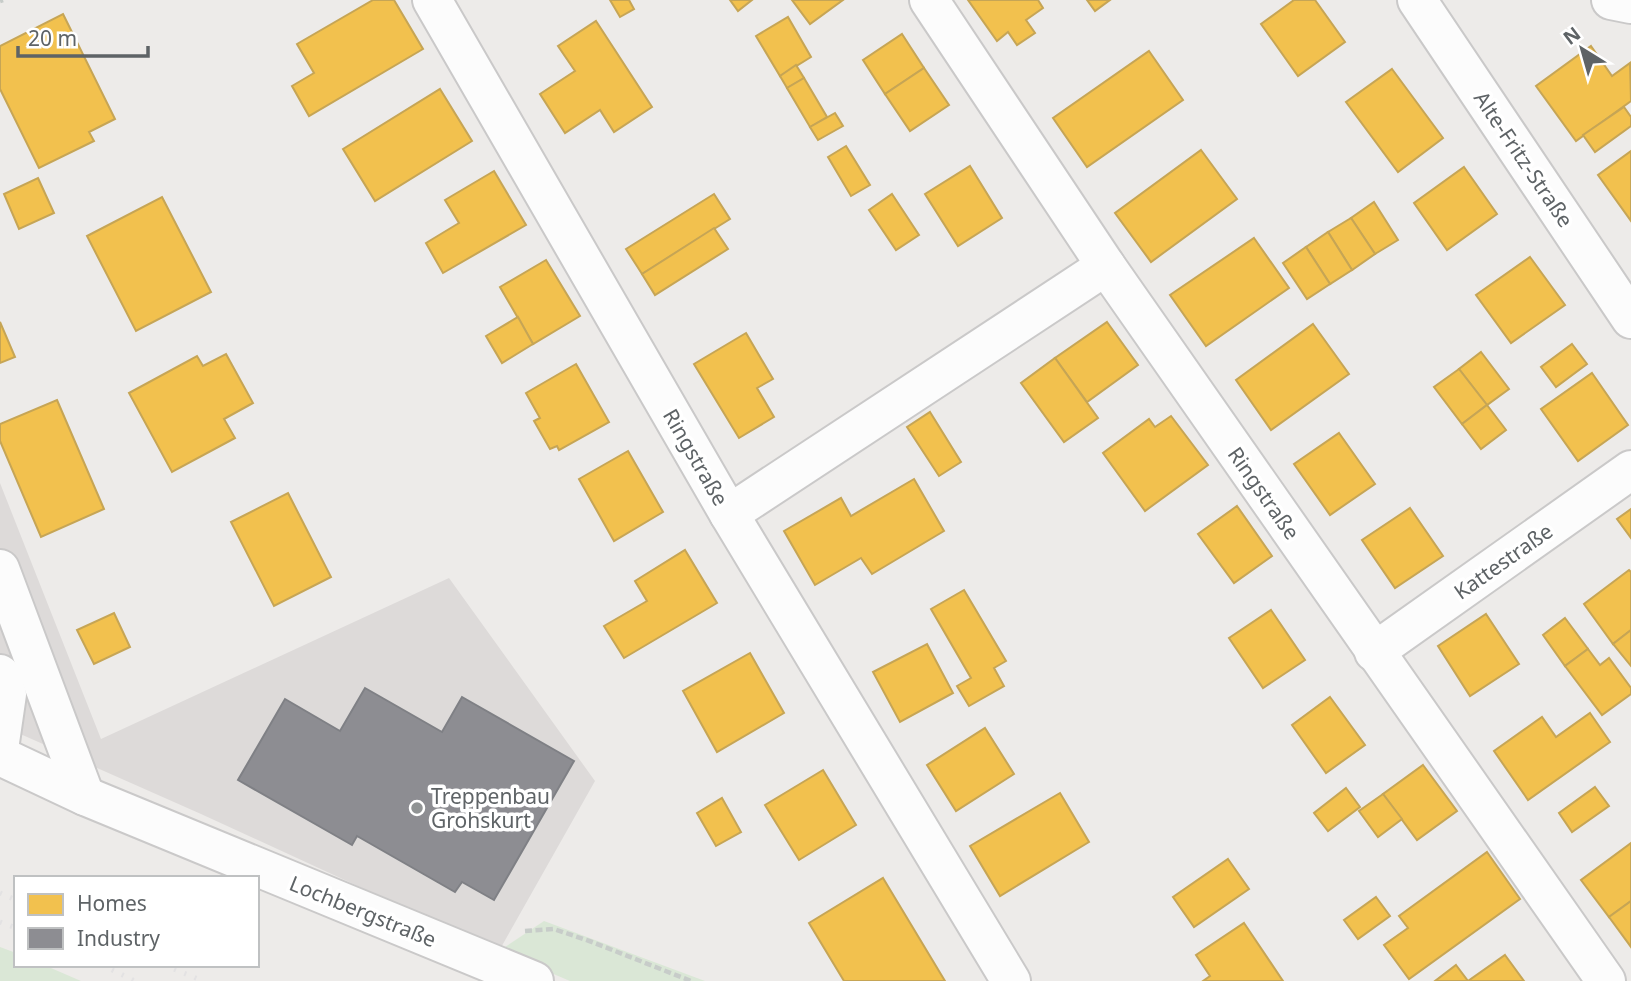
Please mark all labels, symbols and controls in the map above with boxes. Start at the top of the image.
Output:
scale bar [18,14,147,58]
north arrow [1547,14,1617,84]
text: N [1558,20,1586,50]
text: 20 m [28,24,77,52]
street label: Alte-Fritz-Straße [1468,85,1580,233]
street label: Ringstraße [657,404,735,510]
street label: Ringstraße [1222,441,1306,545]
street label: Kattestraße [1448,517,1558,605]
place label: Treppenbau Grohskurt [431,782,550,834]
marker: Treppenbau Grohskurt [409,800,425,816]
street label: Lochbergstraße [286,869,440,953]
legend [14,876,259,967]
text: Homes [77,889,147,917]
text: Industry [77,924,160,952]

